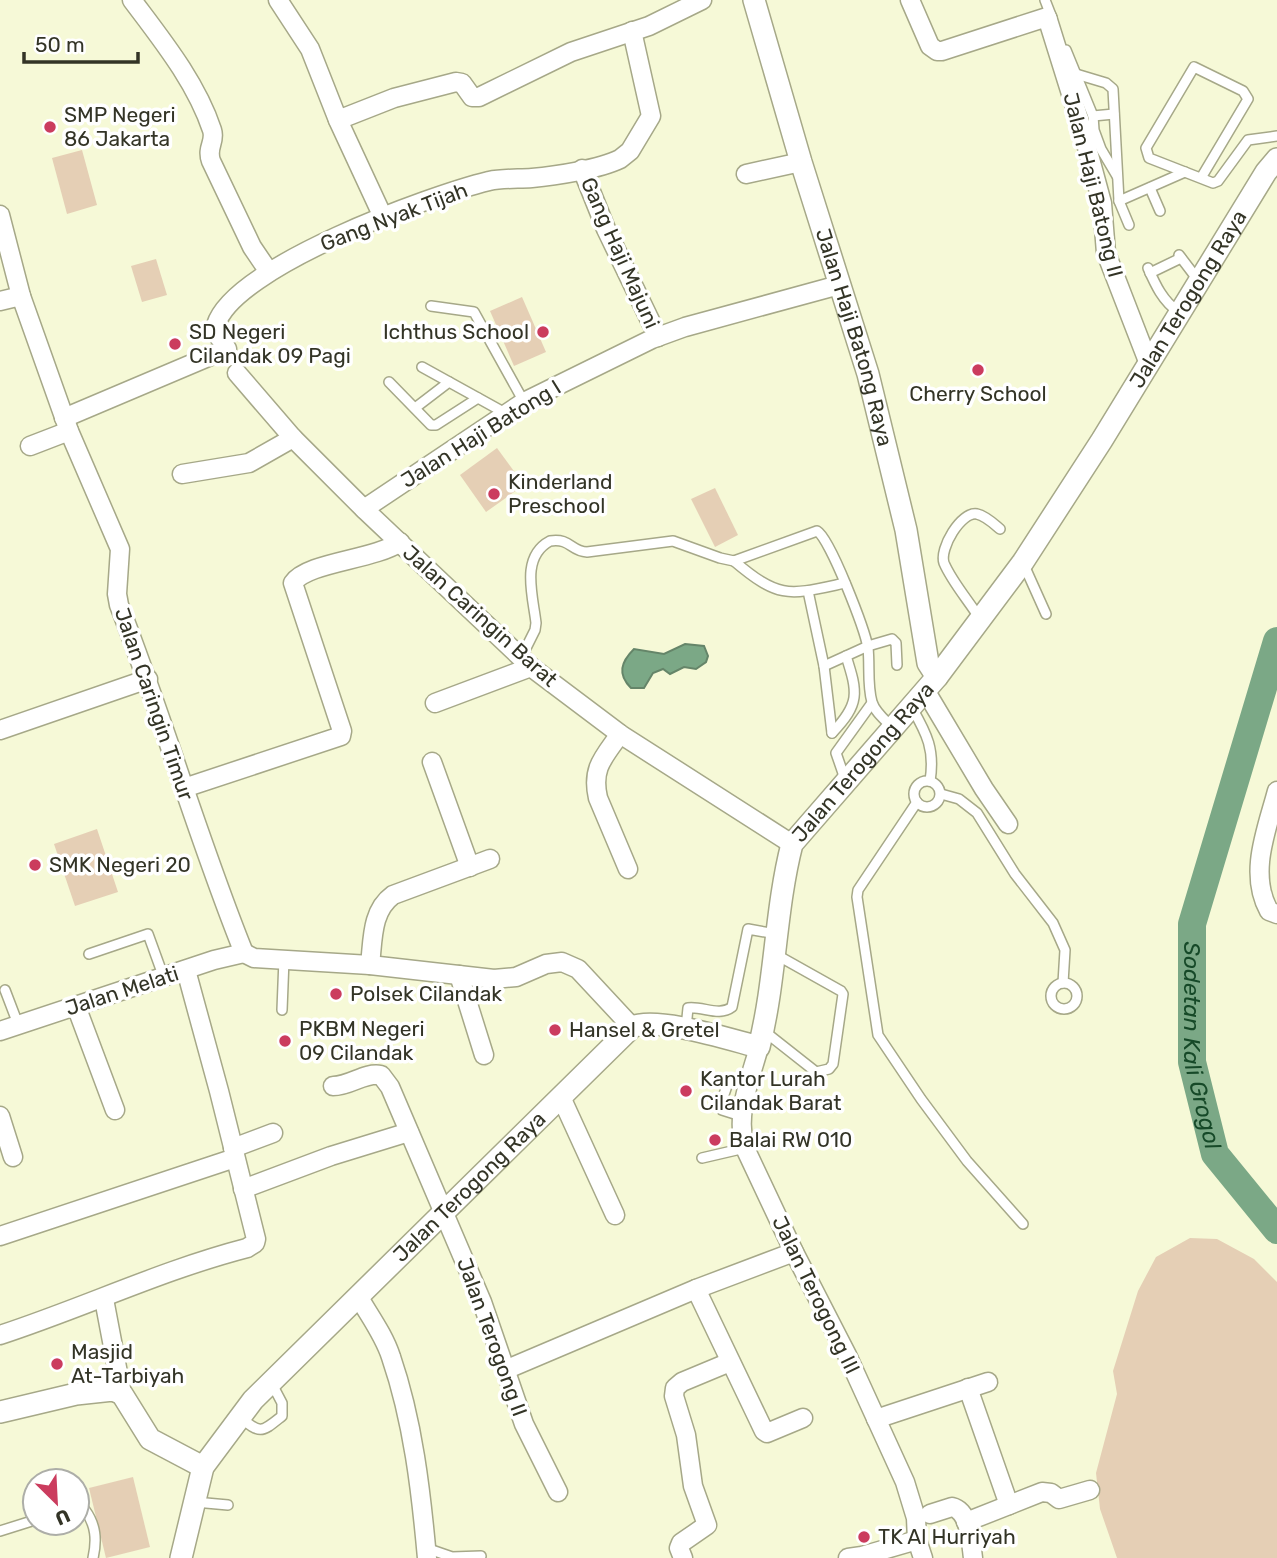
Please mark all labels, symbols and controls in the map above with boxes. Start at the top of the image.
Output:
scale bar [24,21,138,65]
text: 50 m [35,32,85,57]
street label: Jalan Haji Batong II [1058,90,1129,280]
place label: SMP Negeri 86 Jakarta [64,102,176,151]
marker: SMP Negeri 86 Jakarta [42,119,58,135]
street label: Gang Haji Majuni [576,173,665,332]
street label: Gang Nyak Tijah [317,177,471,256]
street label: Jalan Terogong Raya [1124,206,1252,392]
street label: Jalan Haji Batong Raya [811,225,898,449]
place label: SD Negeri Cilandak 09 Pagi [189,319,351,368]
place label: Ichthus School [383,319,529,344]
marker: Ichthus School [535,324,551,340]
marker: SD Negeri Cilandak 09 Pagi [167,336,183,352]
marker: Cherry School [970,362,986,378]
street label: Jalan Haji Batong I [396,374,565,493]
place label: Cherry School [909,381,1047,406]
place label: Kinderland Preschool [508,469,613,518]
marker: Kinderland Preschool [486,486,502,502]
street label: Jalan Caringin Barat [398,540,563,692]
street label: Jalan Caringin Timur [110,604,199,804]
street label: Jalan Terogong Raya [786,677,939,847]
place label: SMK Negeri 20 [49,852,191,877]
marker: SMK Negeri 20 [27,857,43,873]
water label: Sodetan Kali Grogol [1178,942,1227,1152]
street label: Jalan Melati [62,960,182,1021]
place label: Polsek Cilandak [350,981,502,1006]
marker: Polsek Cilandak [328,986,344,1002]
place label: PKBM Negeri 09 Cilandak [299,1016,425,1065]
place label: Hansel & Gretel [569,1017,720,1042]
marker: Hansel & Gretel [547,1022,563,1038]
marker: PKBM Negeri 09 Cilandak [277,1033,293,1049]
place label: Kantor Lurah Cilandak Barat [700,1066,841,1115]
marker: Kantor Lurah Cilandak Barat [678,1083,694,1099]
street label: Jalan Terogong Raya [388,1106,550,1267]
place label: Balai RW 010 [729,1127,852,1152]
marker: Balai RW 010 [707,1132,723,1148]
street label: Jalan Terogong III [767,1212,866,1378]
street label: Jalan Terogong II [452,1254,533,1420]
place label: Masjid At-Tarbiyah [71,1339,184,1388]
marker: Masjid At-Tarbiyah [49,1356,65,1372]
north arrow [21,1467,91,1537]
text: U [52,1504,74,1530]
place label: TK Al Hurriyah [878,1524,1016,1549]
marker: TK Al Hurriyah [856,1529,872,1545]

